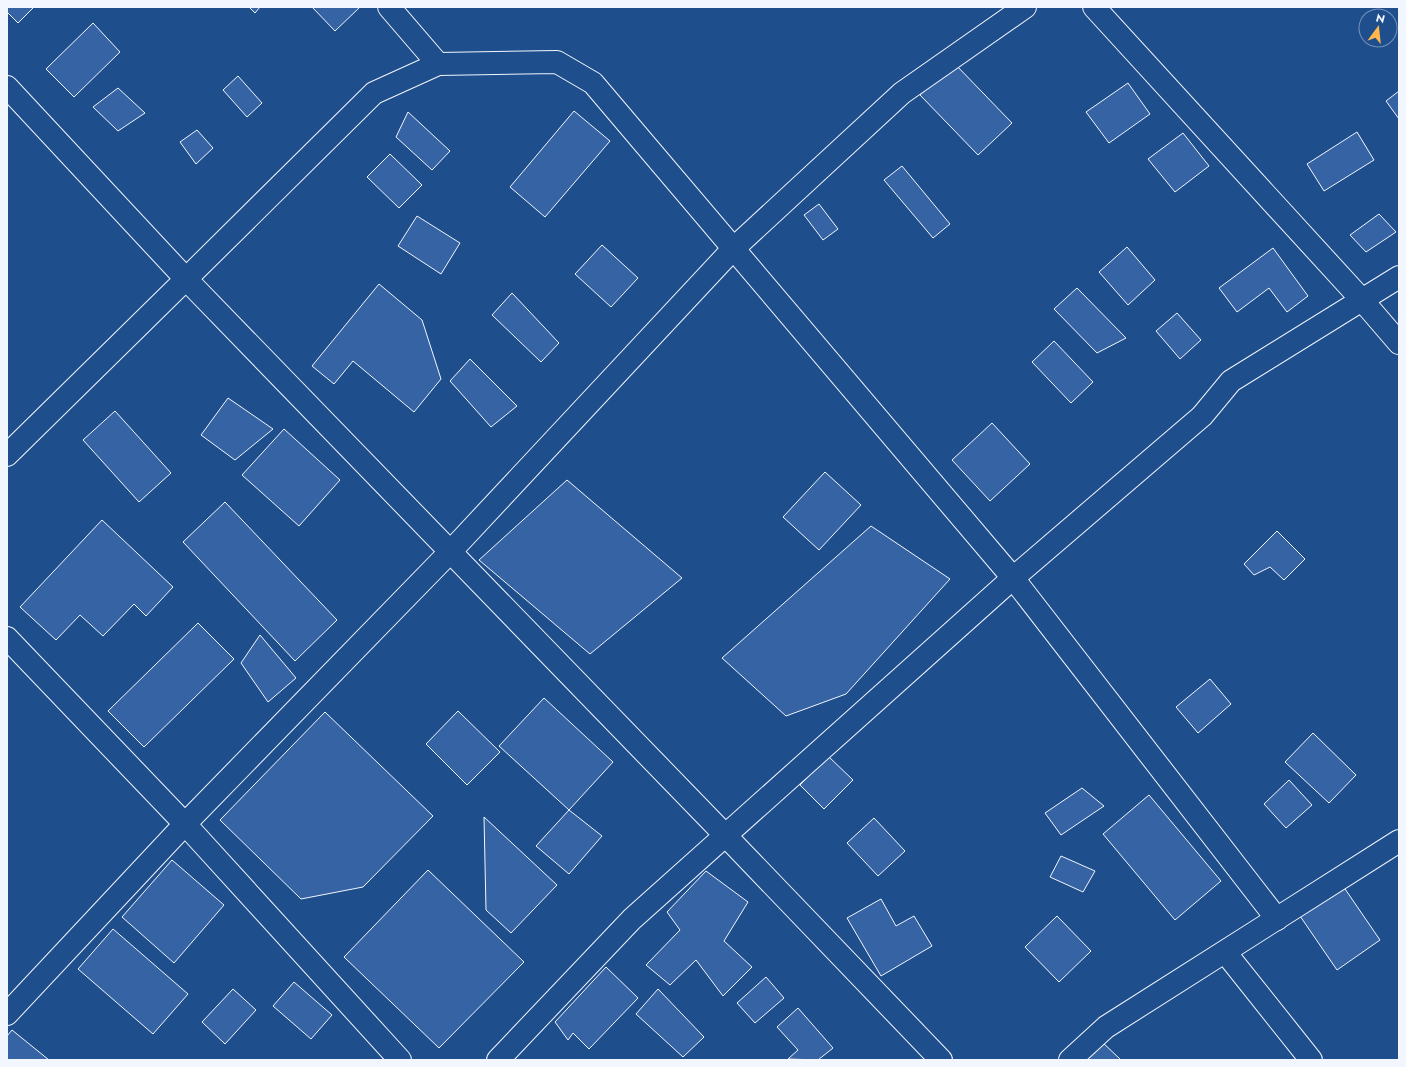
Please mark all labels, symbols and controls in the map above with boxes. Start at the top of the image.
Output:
north arrow [1358,8,1398,48]
text: N [1374,9,1387,27]

